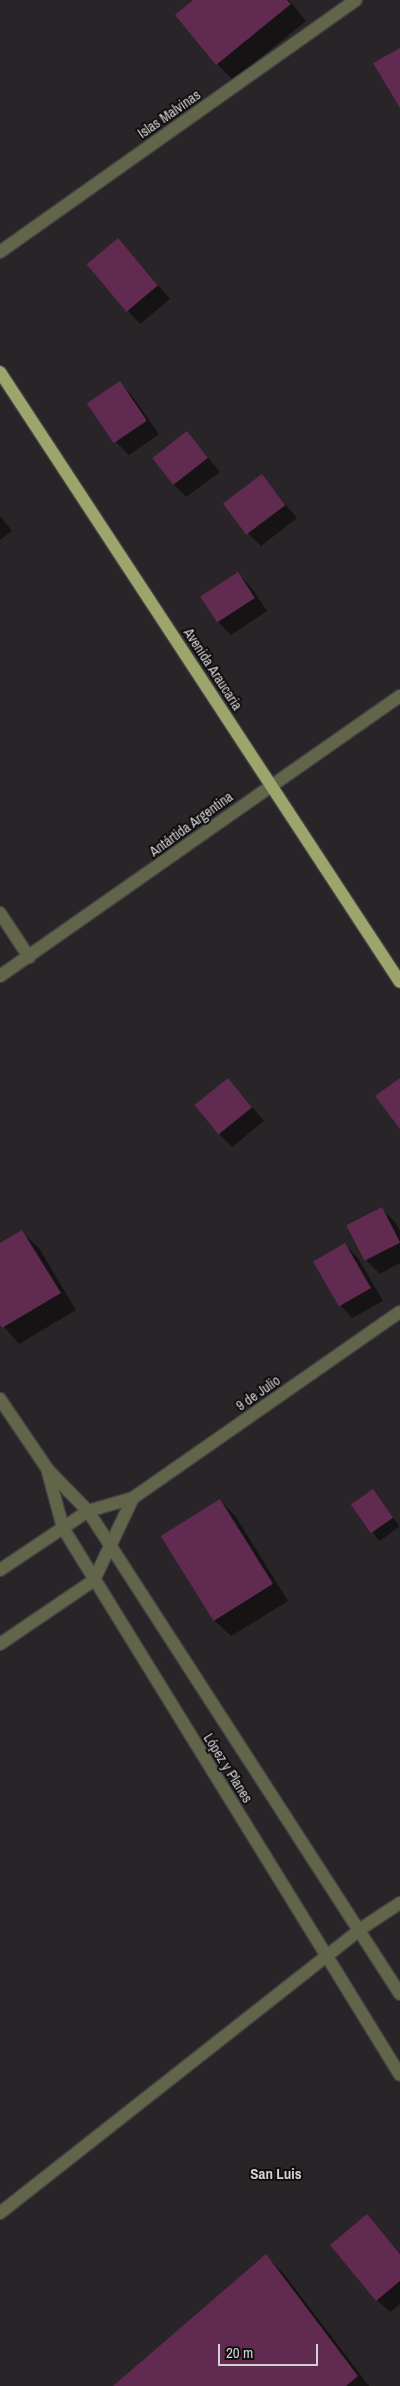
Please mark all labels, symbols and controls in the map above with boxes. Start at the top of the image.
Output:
street label: Islas Malvinas [134,86,204,142]
street label: Avenida Araucaria [180,625,246,713]
street label: Antártida Argentina [146,788,236,860]
street label: 9 de Julio [233,1372,283,1414]
street label: López y Planes [200,1730,256,1806]
district label: San Luis [250,2165,302,2183]
scale bar [220,2334,320,2366]
text: 20 m [226,2342,253,2363]

